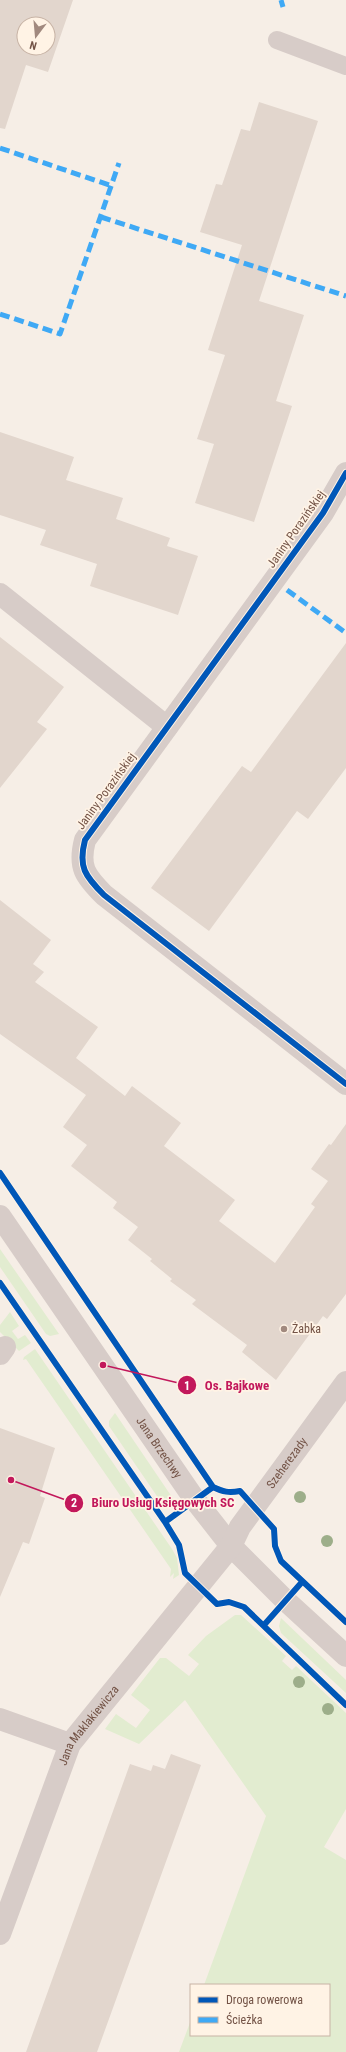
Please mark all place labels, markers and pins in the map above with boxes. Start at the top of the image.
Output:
place label: Żabka [292,1321,321,1336]
marker: Żabka [279,1324,289,1334]
callout: Os. Bajkowe [177,1373,278,1398]
callout: Biuro Usług Księgowych SC [64,1490,242,1515]

